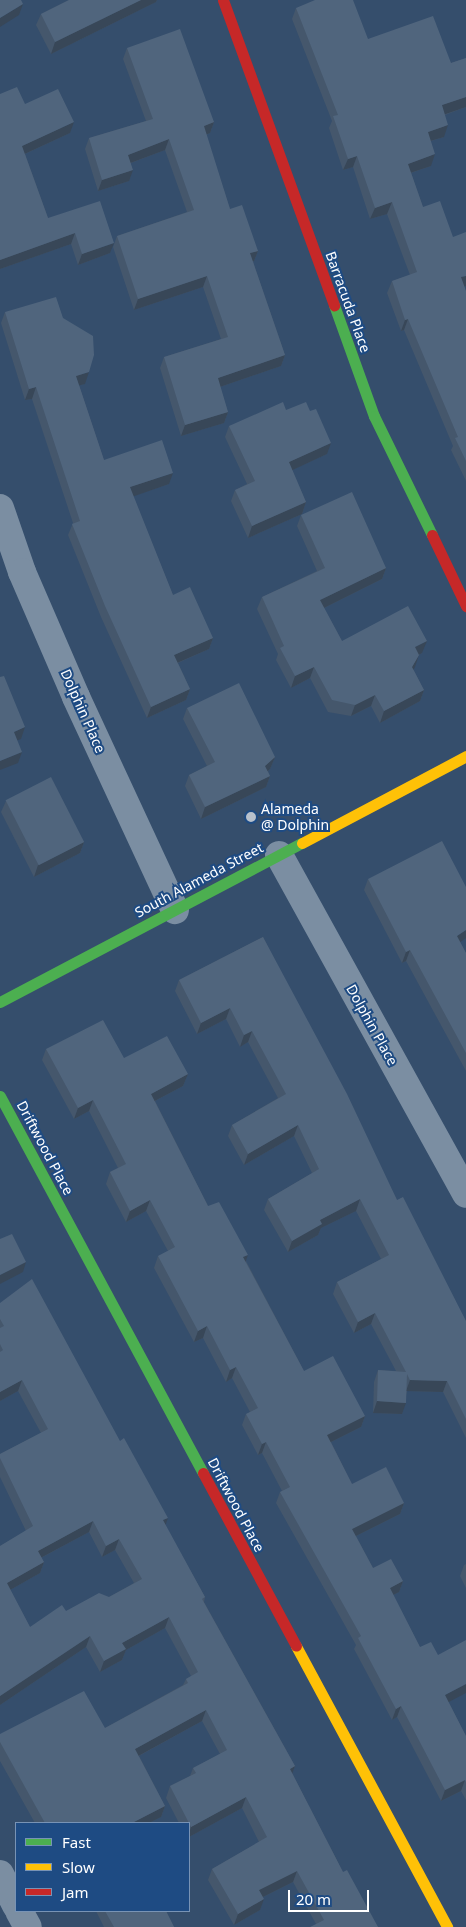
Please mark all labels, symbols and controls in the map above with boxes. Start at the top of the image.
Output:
street label: Barracuda Place [322,249,374,355]
street label: Dolphin Place [57,666,109,756]
place label: Alameda @ Dolphin [261,801,329,834]
marker: Alameda @ Dolphin [245,811,257,823]
street label: South Alameda Street [132,839,266,921]
street label: Dolphin Place [343,982,401,1068]
street label: Driftwood Place [13,1098,77,1198]
street label: Driftwood Place [204,1455,268,1555]
legend [15,1822,190,1912]
text: Fast [62,1832,91,1852]
text: Slow [62,1857,95,1877]
scale bar [291,1880,372,1912]
text: Jam [62,1882,89,1902]
text: 20 m [296,1889,331,1909]

